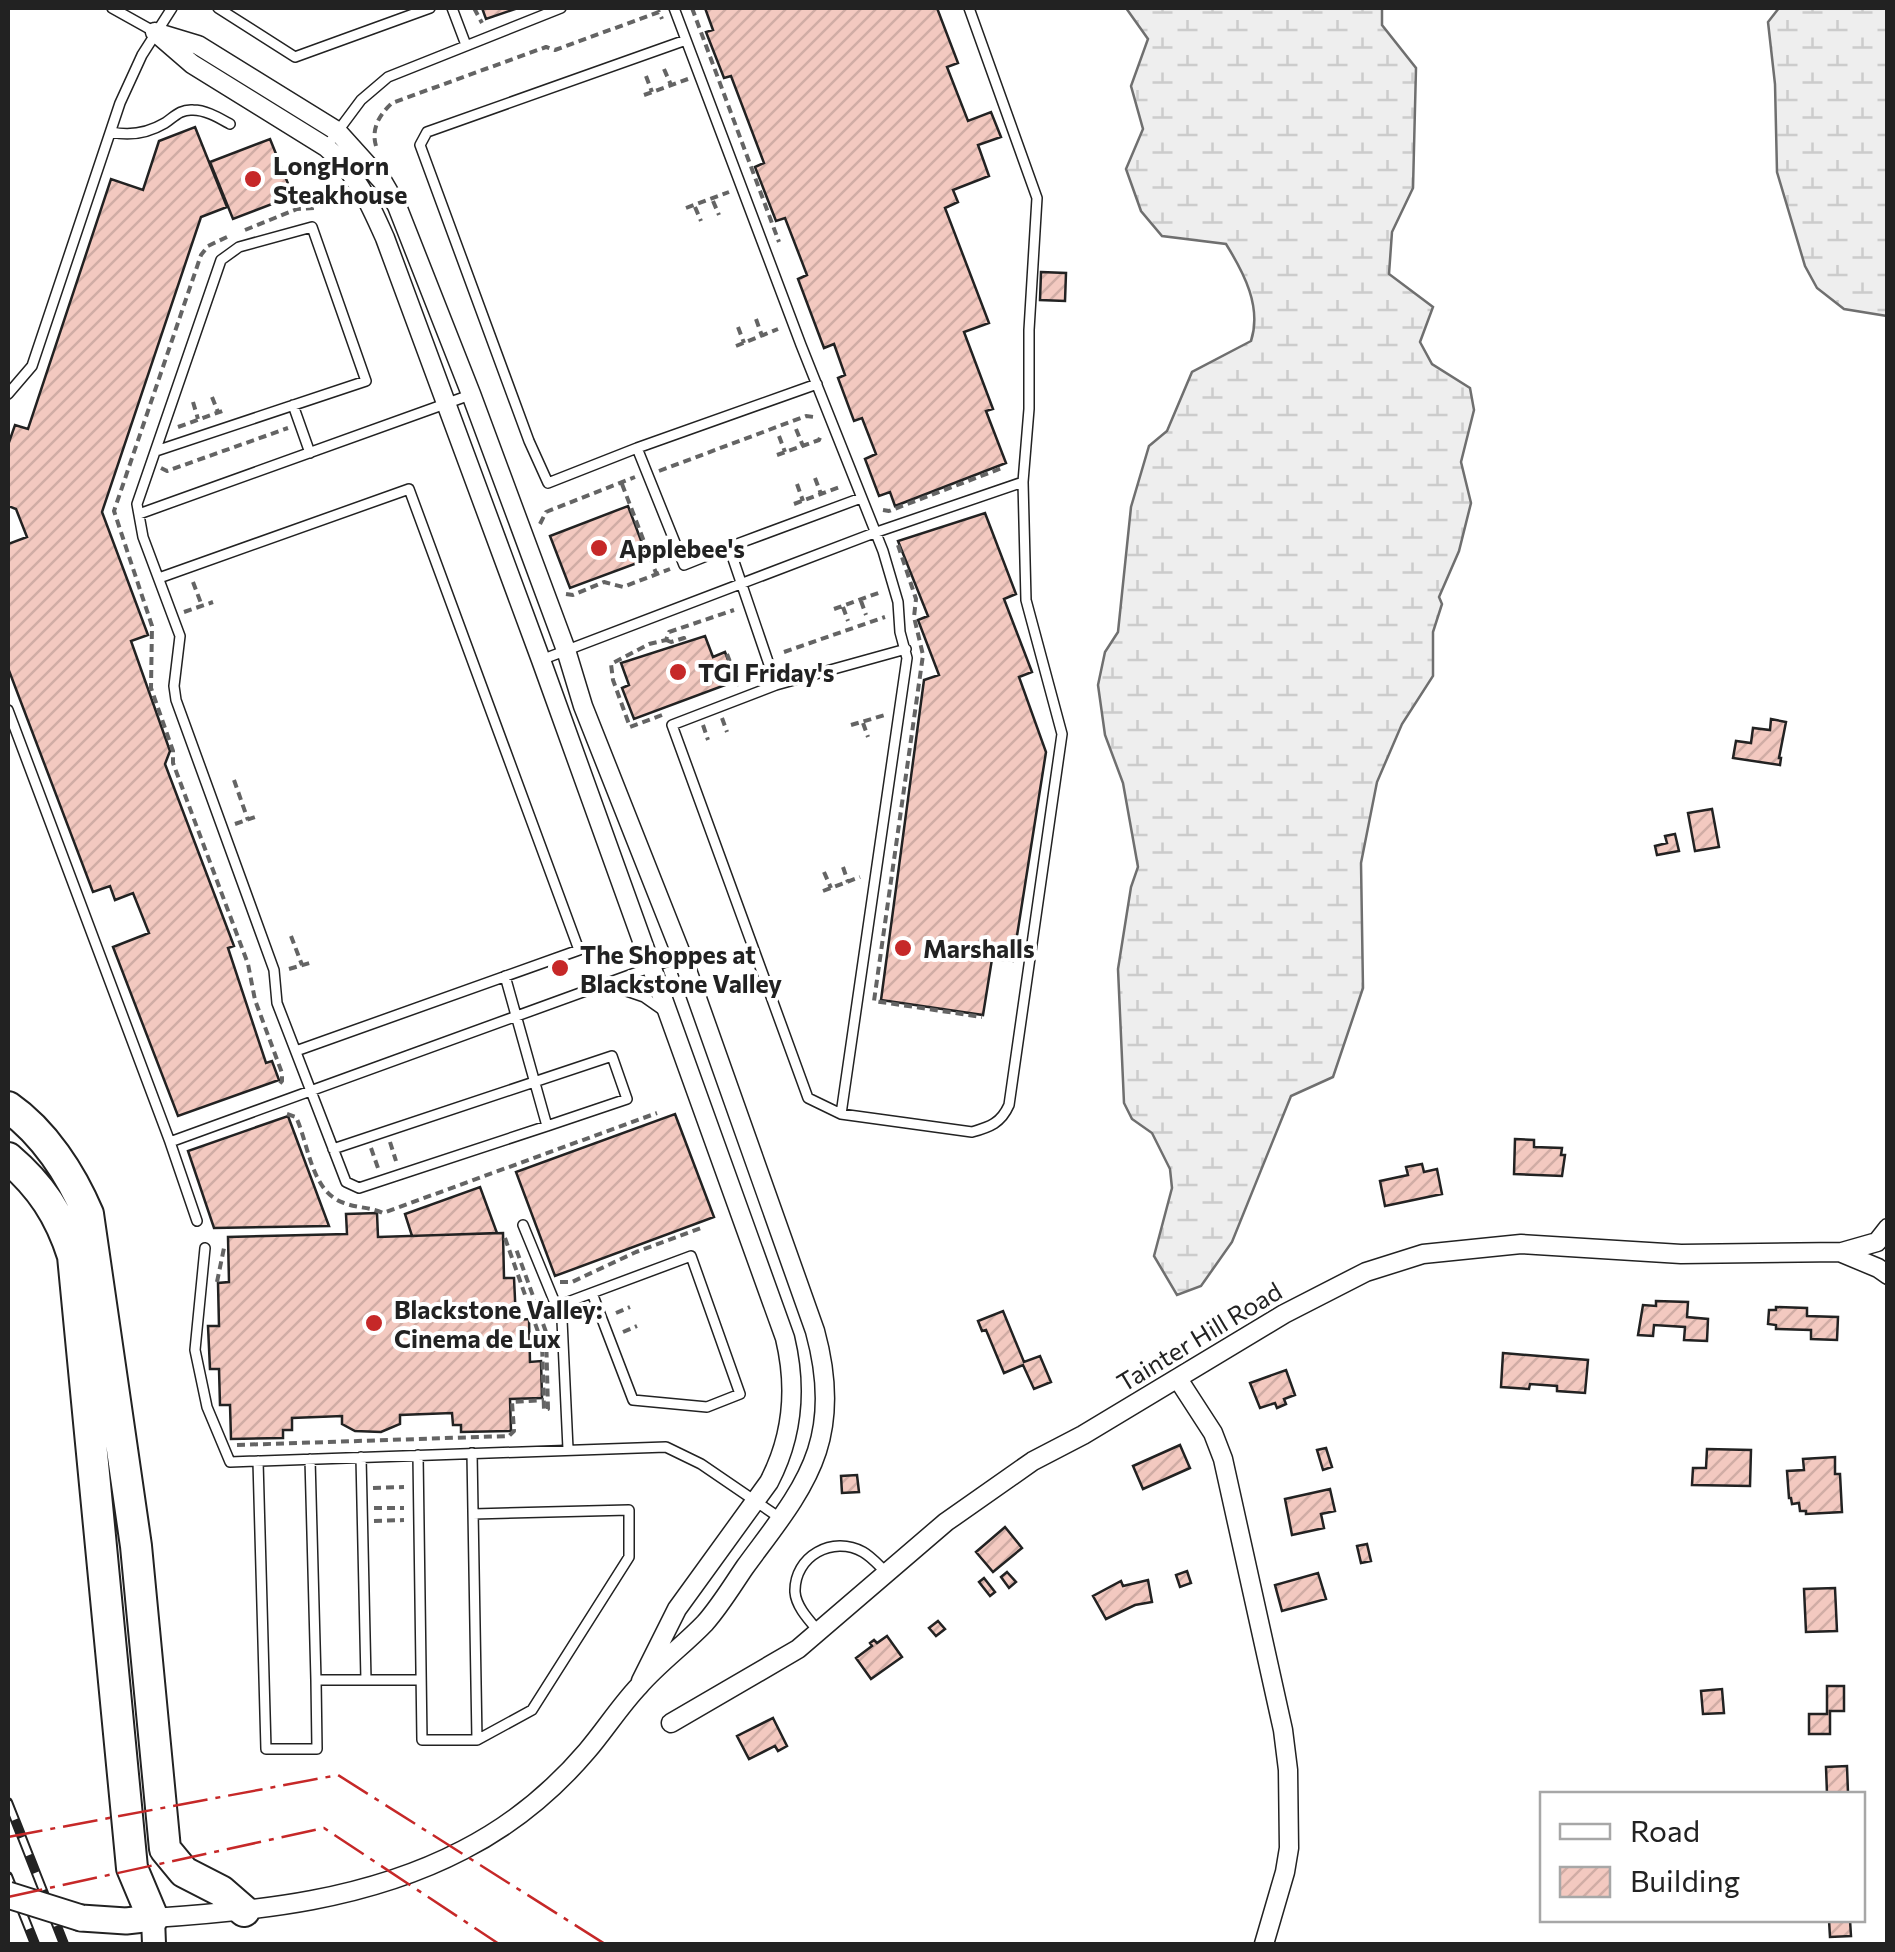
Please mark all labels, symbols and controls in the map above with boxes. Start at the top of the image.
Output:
place label: LongHorn Steakhouse [273,150,407,209]
marker: LongHorn Steakhouse [242,168,264,190]
place label: Applebee's [619,533,745,563]
marker: Applebee's [588,537,610,559]
place label: TGI Friday's [698,657,834,687]
marker: TGI Friday's [667,661,689,683]
place label: Marshalls [923,933,1035,963]
marker: Marshalls [892,937,914,959]
place label: The Shoppes at Blackstone Valley [580,939,782,998]
marker: The Shoppes at Blackstone Valley [549,957,571,979]
street label: Tainter Hill Road [1111,1275,1287,1397]
place label: Blackstone Valley: Cinema de Lux [394,1294,603,1353]
marker: Blackstone Valley: Cinema de Lux [363,1312,385,1334]
legend [1540,1792,1865,1922]
text: Road [1630,1811,1700,1848]
text: Building [1630,1861,1740,1898]

